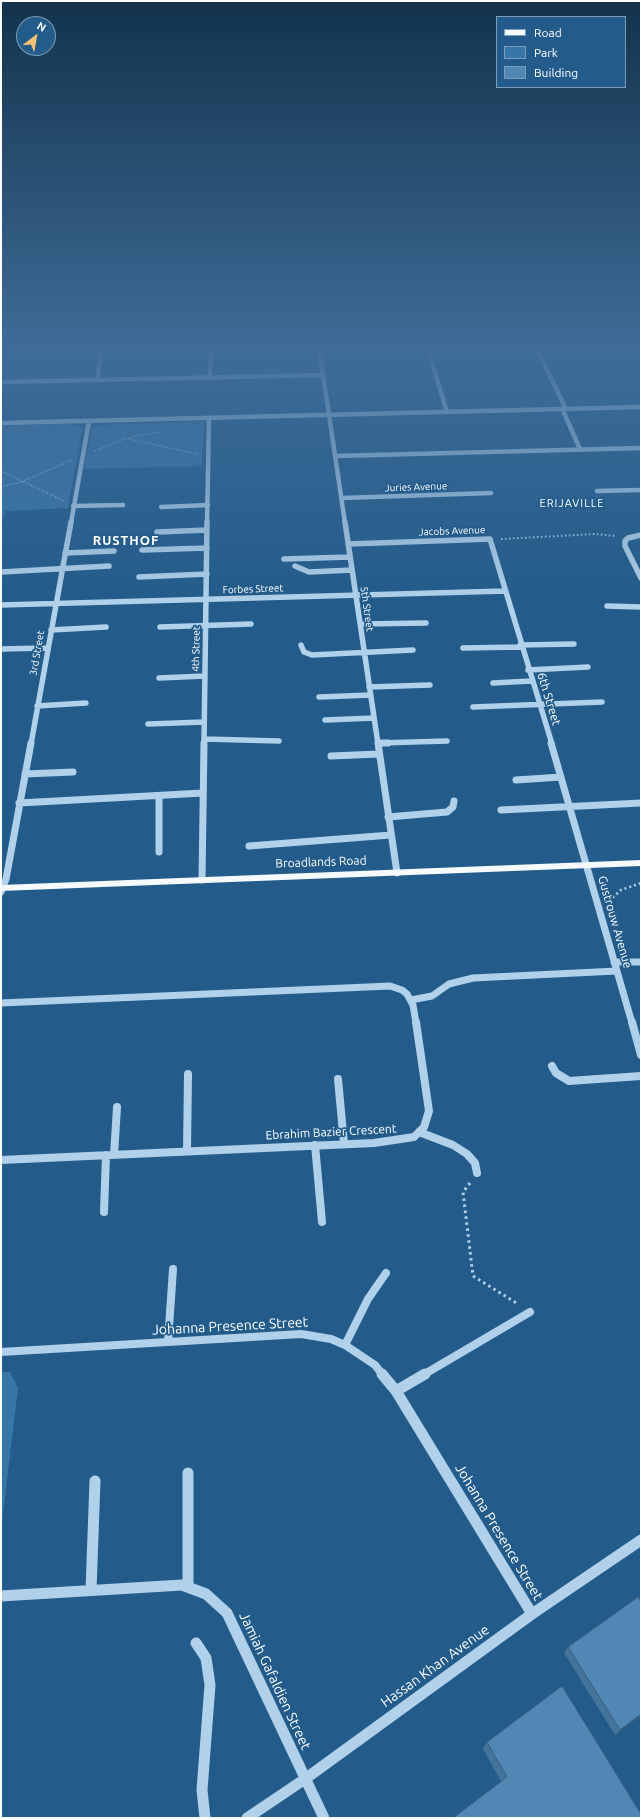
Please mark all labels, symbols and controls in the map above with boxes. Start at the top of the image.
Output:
north arrow [16,16,56,56]
legend [496,16,626,88]
text: N [35,19,48,34]
text: Road [534,26,562,39]
text: Park [534,46,558,59]
text: Building [534,66,578,79]
street label: Juries Avenue [384,480,448,494]
district label: ERIJAVILLE [540,496,604,510]
street label: Jacobs Avenue [418,524,486,538]
district label: RUSTHOF [93,533,159,549]
street label: Forbes Street [222,582,284,596]
street label: 5th Street [358,586,376,632]
street label: 4th Street [190,626,202,672]
street label: 3rd Street [27,630,47,676]
street label: 6th Street [534,671,564,727]
street label: Broadlands Road [275,853,367,871]
street label: Gustrouw Avenue [595,874,635,970]
street label: Ebrahim Bazier Crescent [265,1121,397,1143]
street label: Johanna Presence Street [151,1314,309,1338]
street label: Johanna Presence Street [452,1461,546,1603]
street label: Jamiah Gafaldien Street [236,1609,314,1753]
street label: Hassan Khan Avenue [378,1621,492,1711]

